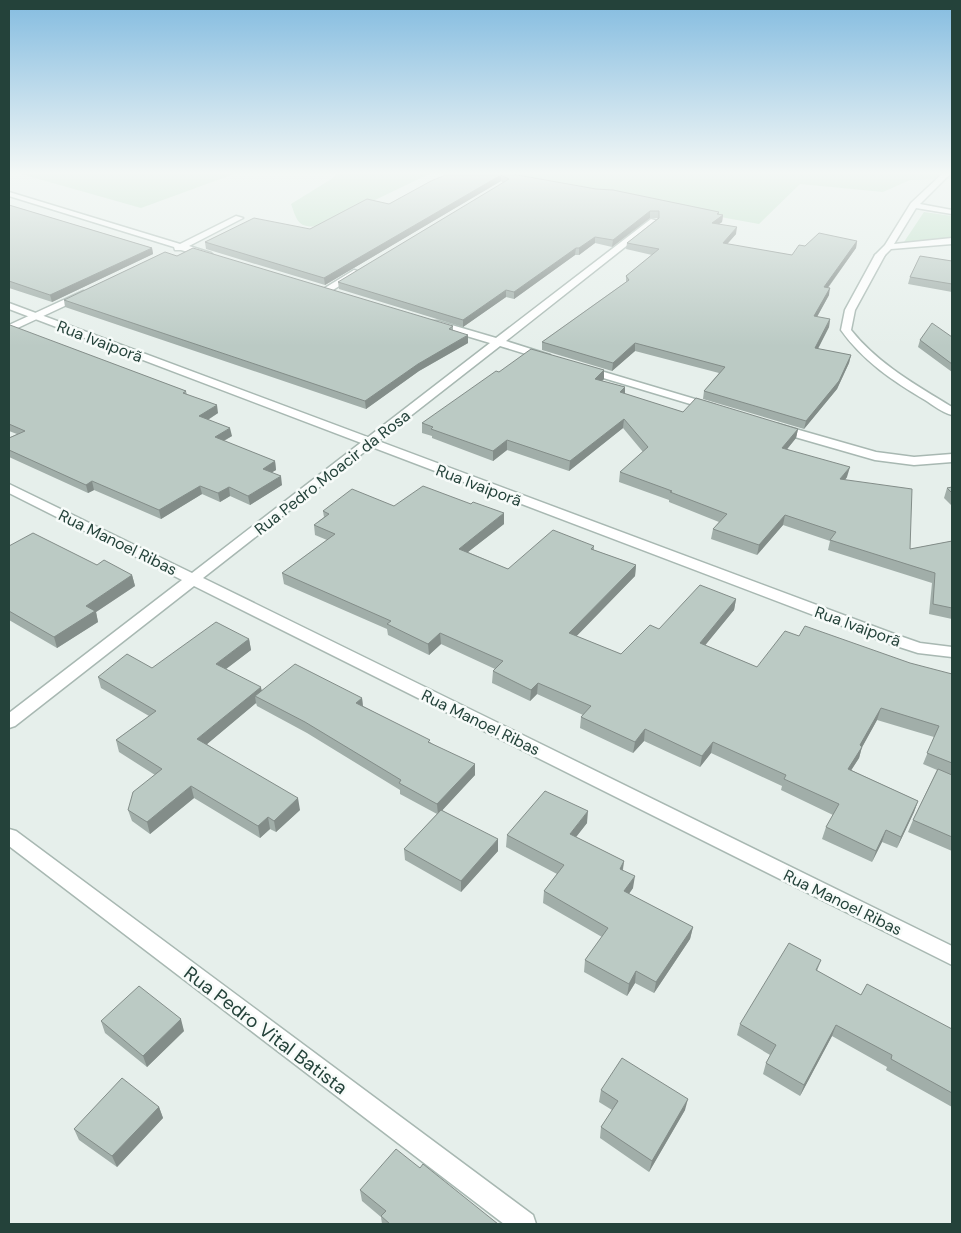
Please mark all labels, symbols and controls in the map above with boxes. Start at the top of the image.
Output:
street label: Rua Ivaiporã [54,316,146,367]
street label: Rua Pedro Moacir da Rosa [250,405,414,540]
street label: Rua Ivaiporã [433,460,525,511]
street label: Rua Manoel Ribas [55,505,181,580]
street label: Rua Ivaiporã [812,601,904,652]
street label: Rua Manoel Ribas [418,685,544,760]
street label: Rua Manoel Ribas [780,865,906,940]
street label: Rua Pedro Vital Batista [179,961,352,1100]

